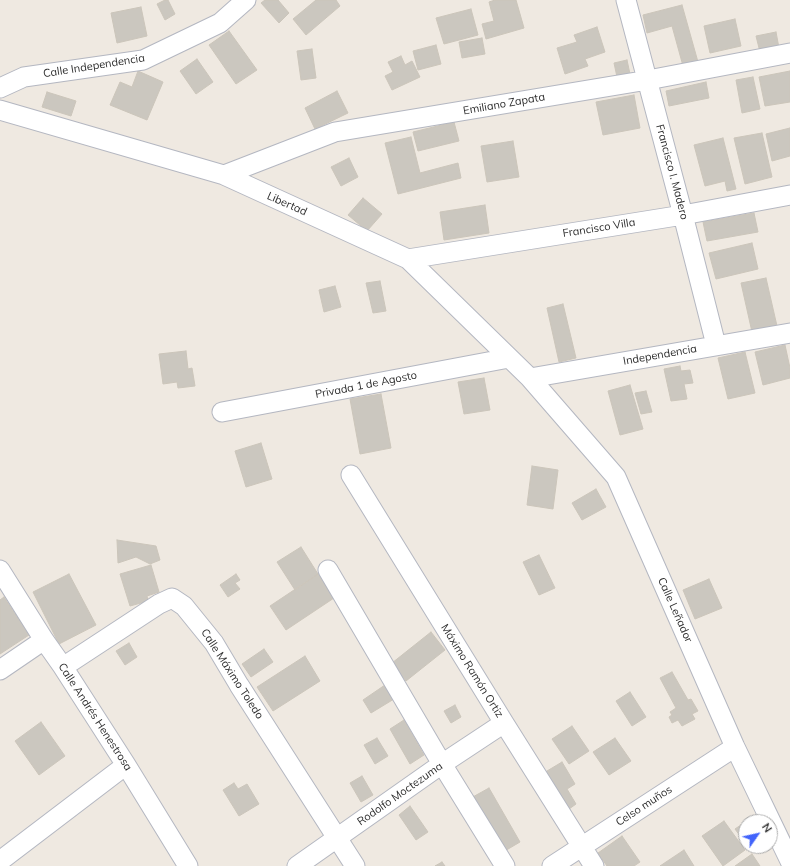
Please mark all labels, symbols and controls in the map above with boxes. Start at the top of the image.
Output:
street label: Calle Independencia [42,51,146,81]
street label: Emiliano Zapata [462,90,546,118]
street label: Francisco I. Madero [653,123,691,221]
street label: Libertad [265,189,309,219]
street label: Francisco Villa [562,216,636,240]
street label: Independencia [622,342,698,368]
street label: Privada 1 de Agosto [314,369,418,401]
street label: Calle Leñador [655,575,695,645]
street label: Máximo Ramón Ortiz [438,622,506,720]
street label: Calle Máximo Toledo [198,626,266,722]
street label: Calle Andrés Henestrosa [55,661,135,773]
street label: Rodolfo Moctezuma [355,760,445,828]
street label: Celso muños [613,783,675,829]
north arrow [738,814,778,854]
text: N [759,820,775,835]

